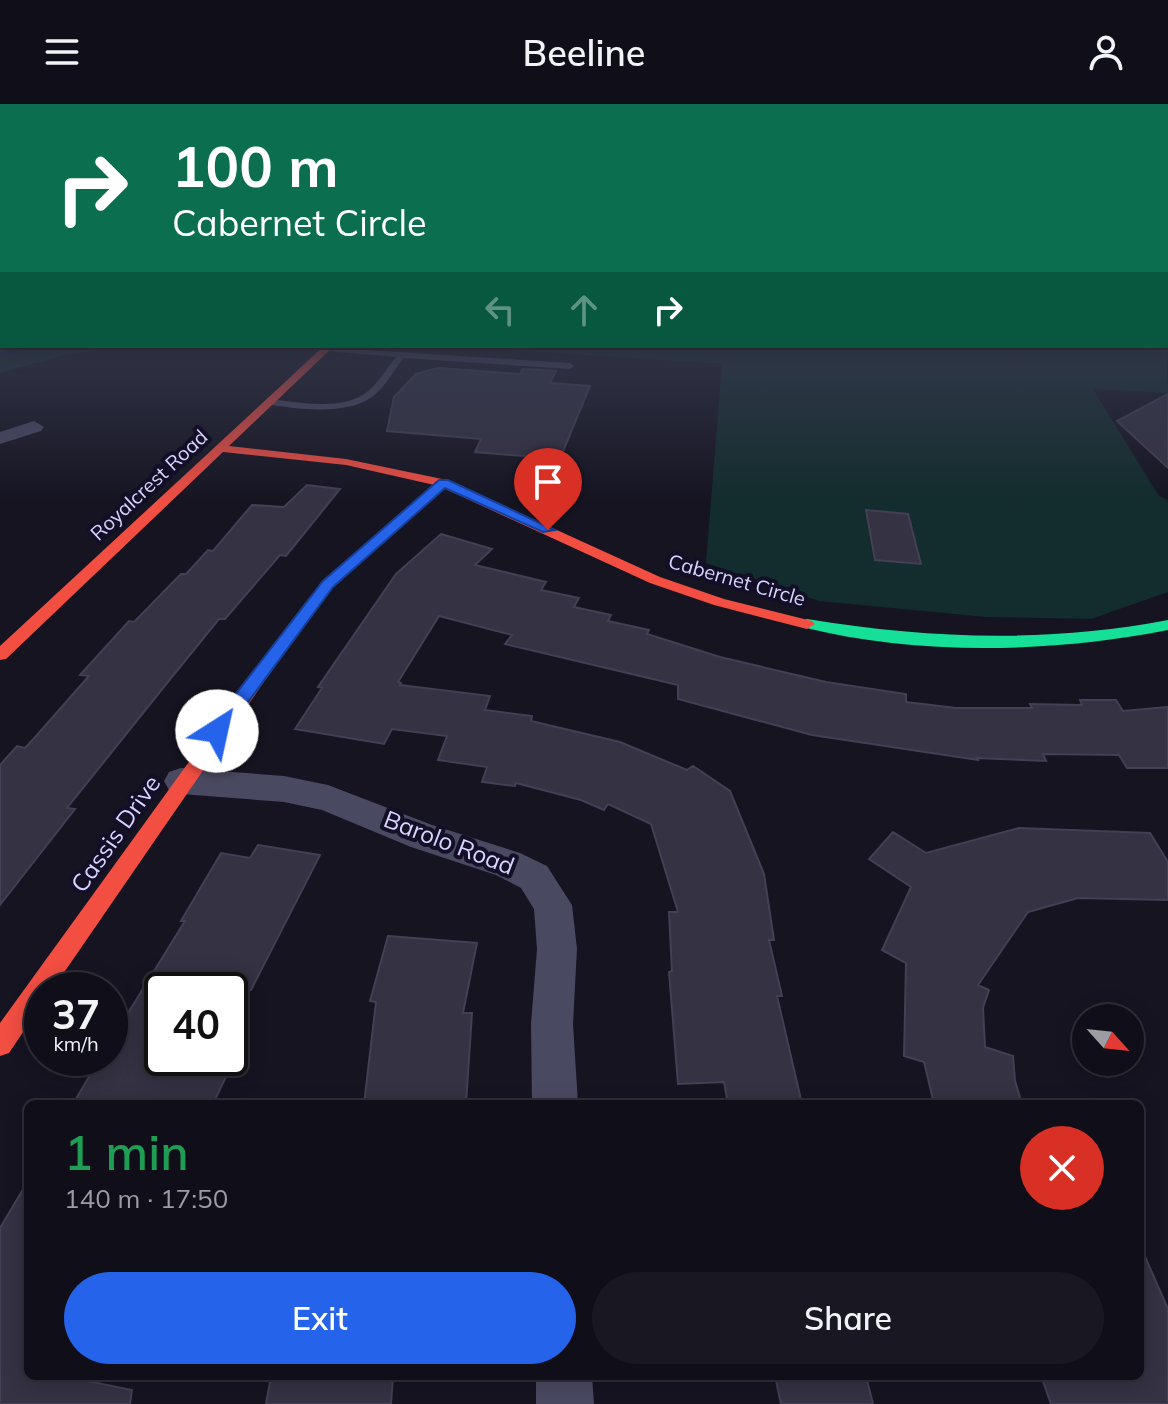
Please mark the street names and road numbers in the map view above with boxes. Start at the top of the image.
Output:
street label: Royalcrest Road [85,424,212,545]
street label: Cabernet Circle [666,548,809,611]
street label: Cassis Drive [64,769,166,898]
street label: Barolo Road [380,803,519,881]

